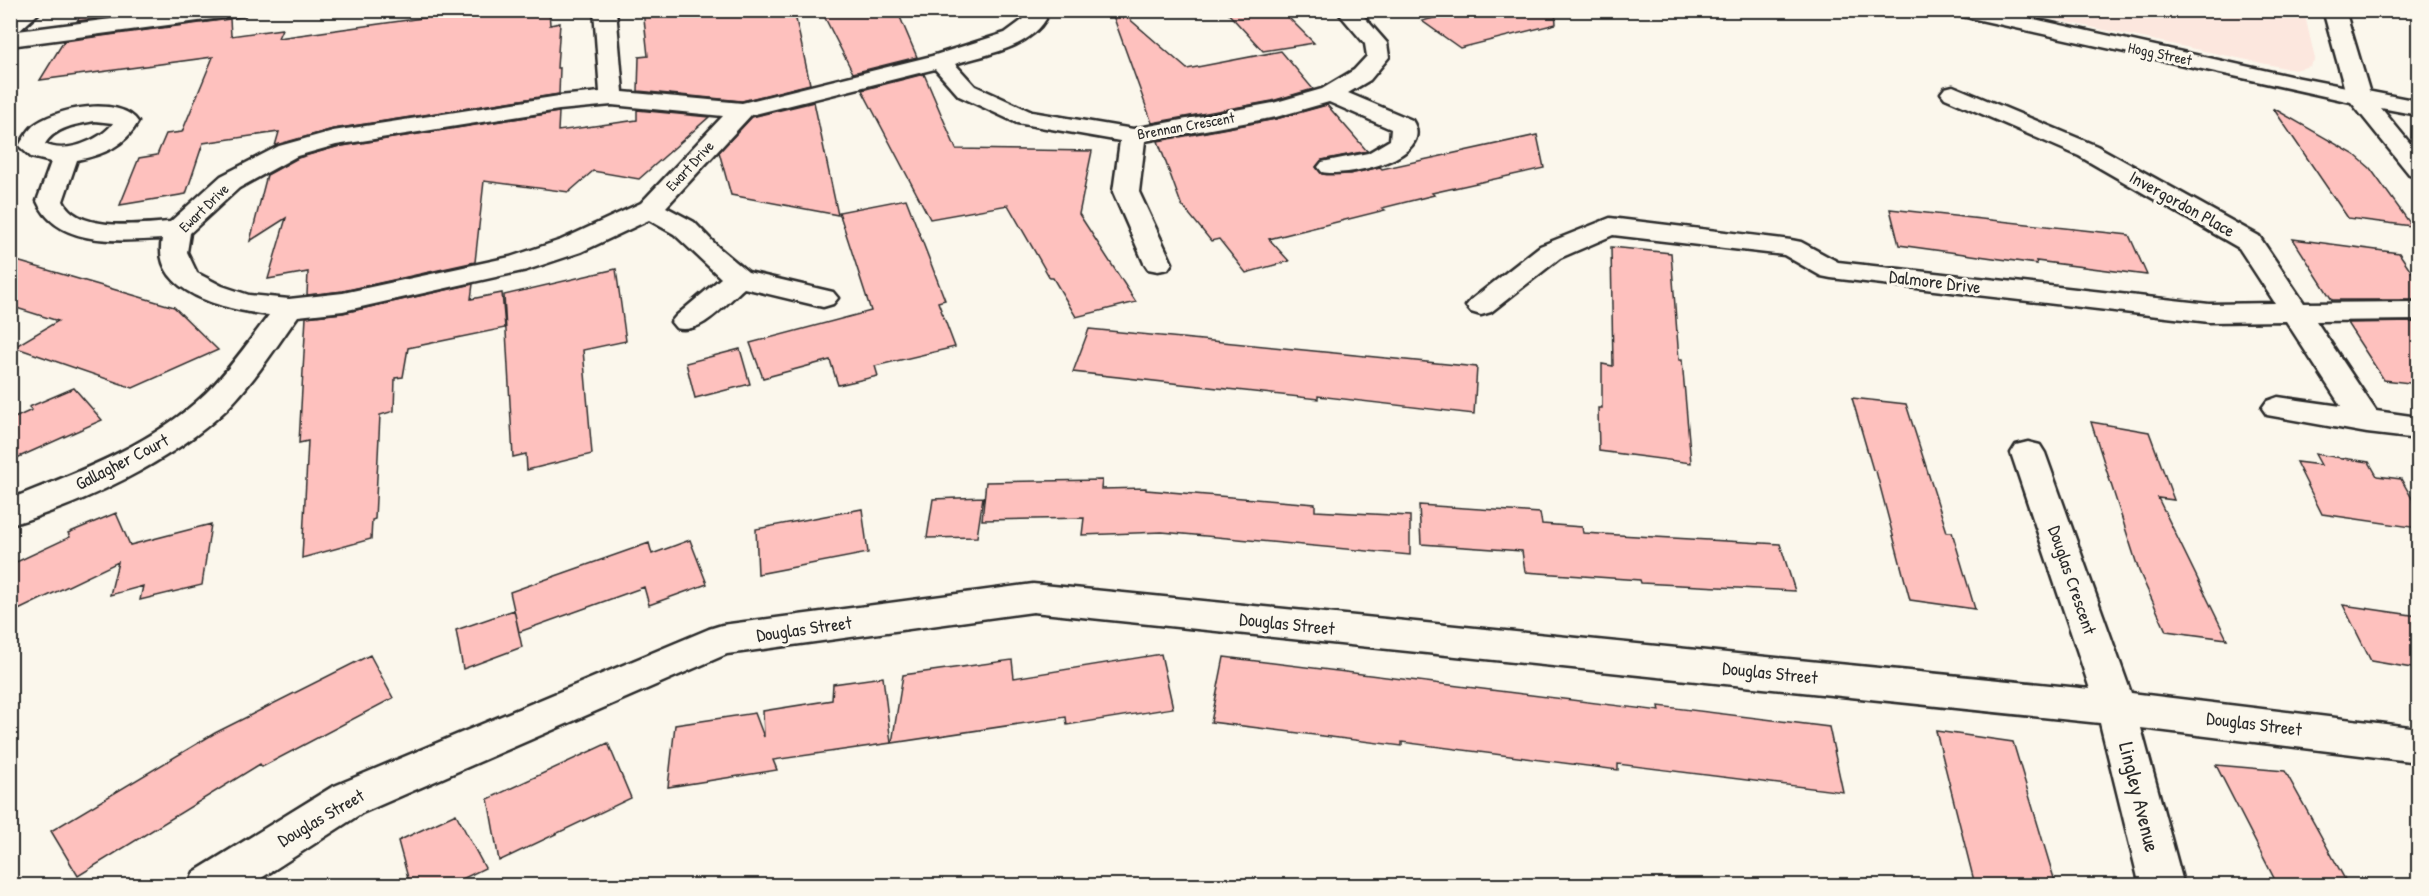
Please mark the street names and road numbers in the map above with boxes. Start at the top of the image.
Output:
street label: Hogg Street [2126,37,2195,71]
street label: Brennan Crescent [1136,106,1237,144]
street label: Ewart Drive [661,136,718,196]
street label: Invergordon Place [2125,164,2239,243]
street label: Ewart Drive [174,179,233,237]
street label: Dalmore Drive [1888,263,1982,300]
street label: Gallagher Court [71,427,173,496]
street label: Douglas Crescent [2042,522,2103,638]
street label: Douglas Street [1238,606,1337,641]
street label: Douglas Street [755,609,854,648]
street label: Douglas Street [1721,655,1820,690]
street label: Douglas Street [2205,705,2304,742]
street label: Lingley Avenue [2112,739,2167,855]
street label: Douglas Street [273,782,369,852]

